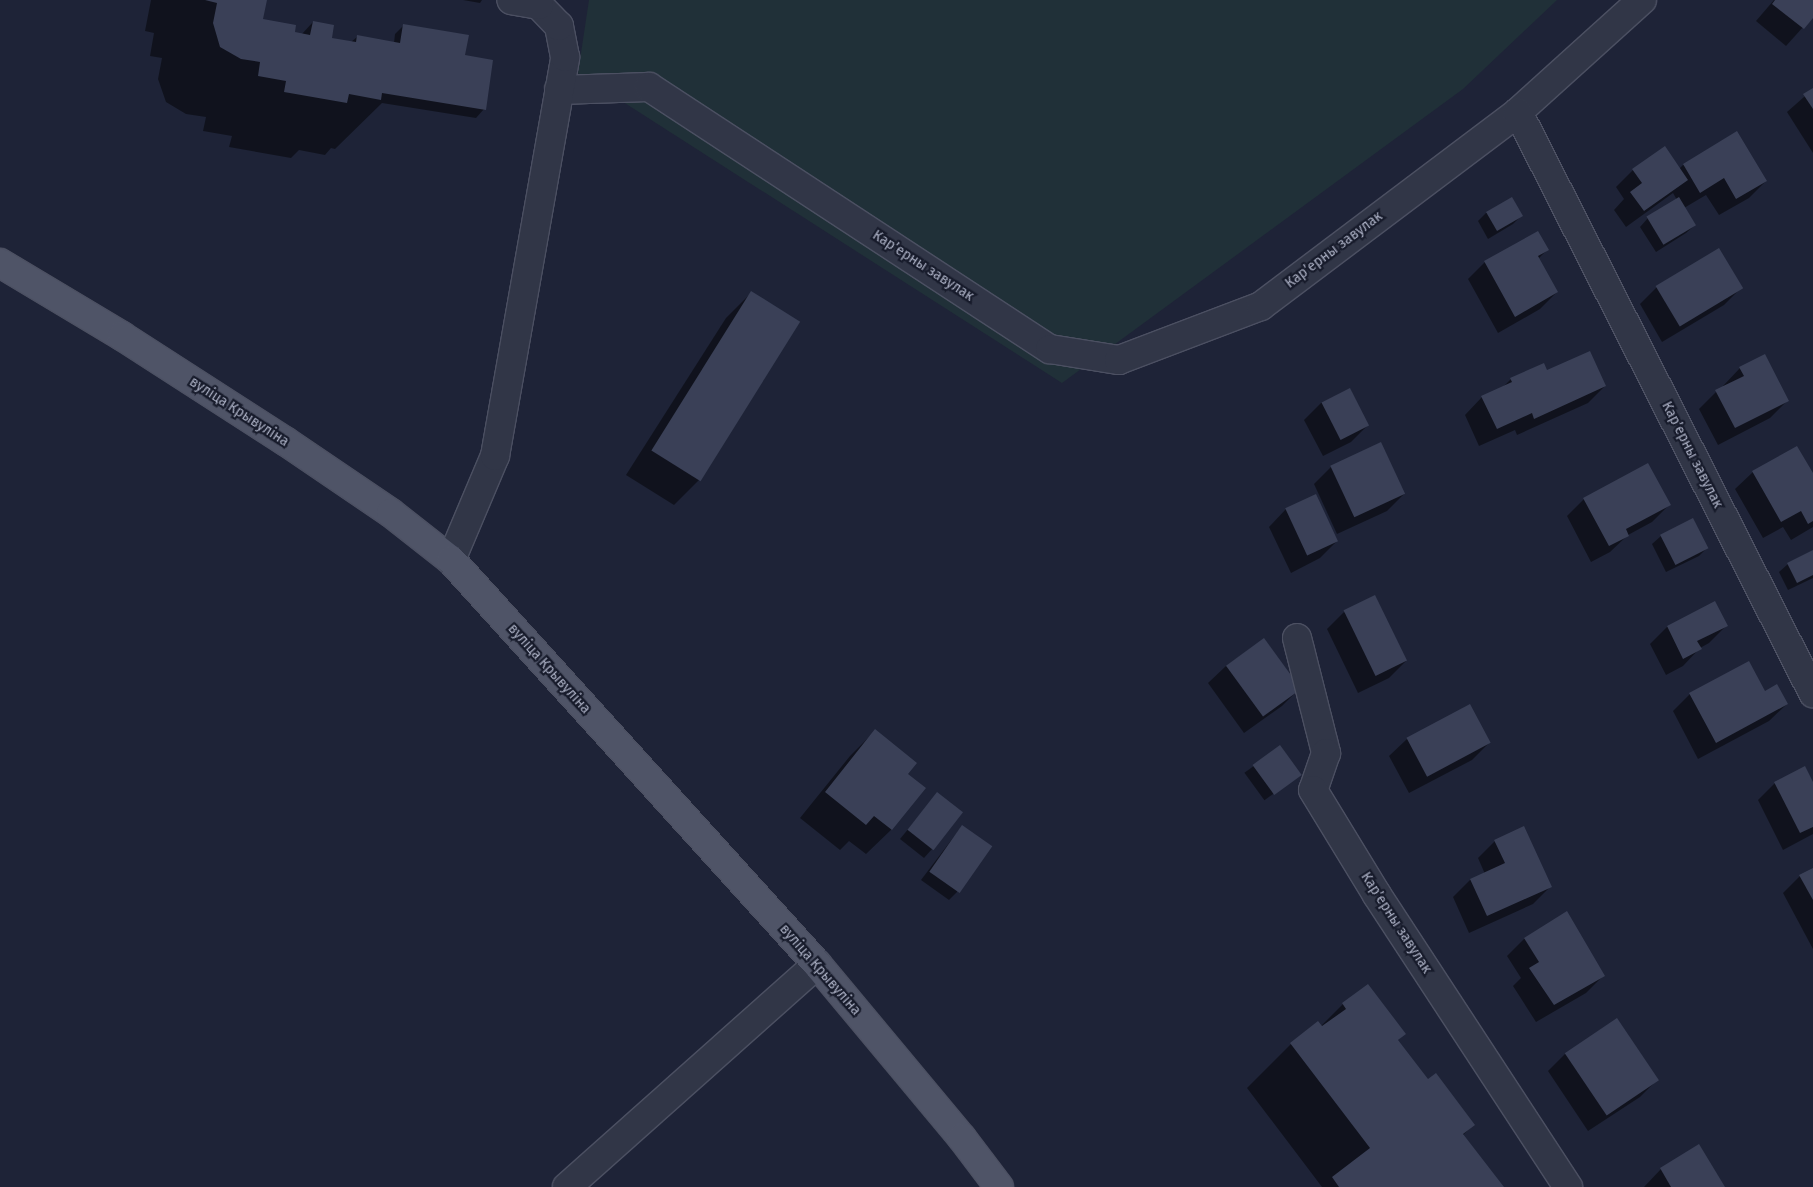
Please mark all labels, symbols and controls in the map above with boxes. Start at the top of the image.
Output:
street label: Карʼерны завулак [1282,208,1386,292]
street label: Карʼерны завулак [869,227,977,305]
street label: вуліца Крывуліна [186,374,292,450]
street label: Карʼерны завулак [1658,399,1726,511]
street label: вуліца Крывуліна [504,621,594,717]
street label: Карʼерны завулак [1357,869,1435,977]
street label: вуліца Крывуліна [776,921,864,1019]

